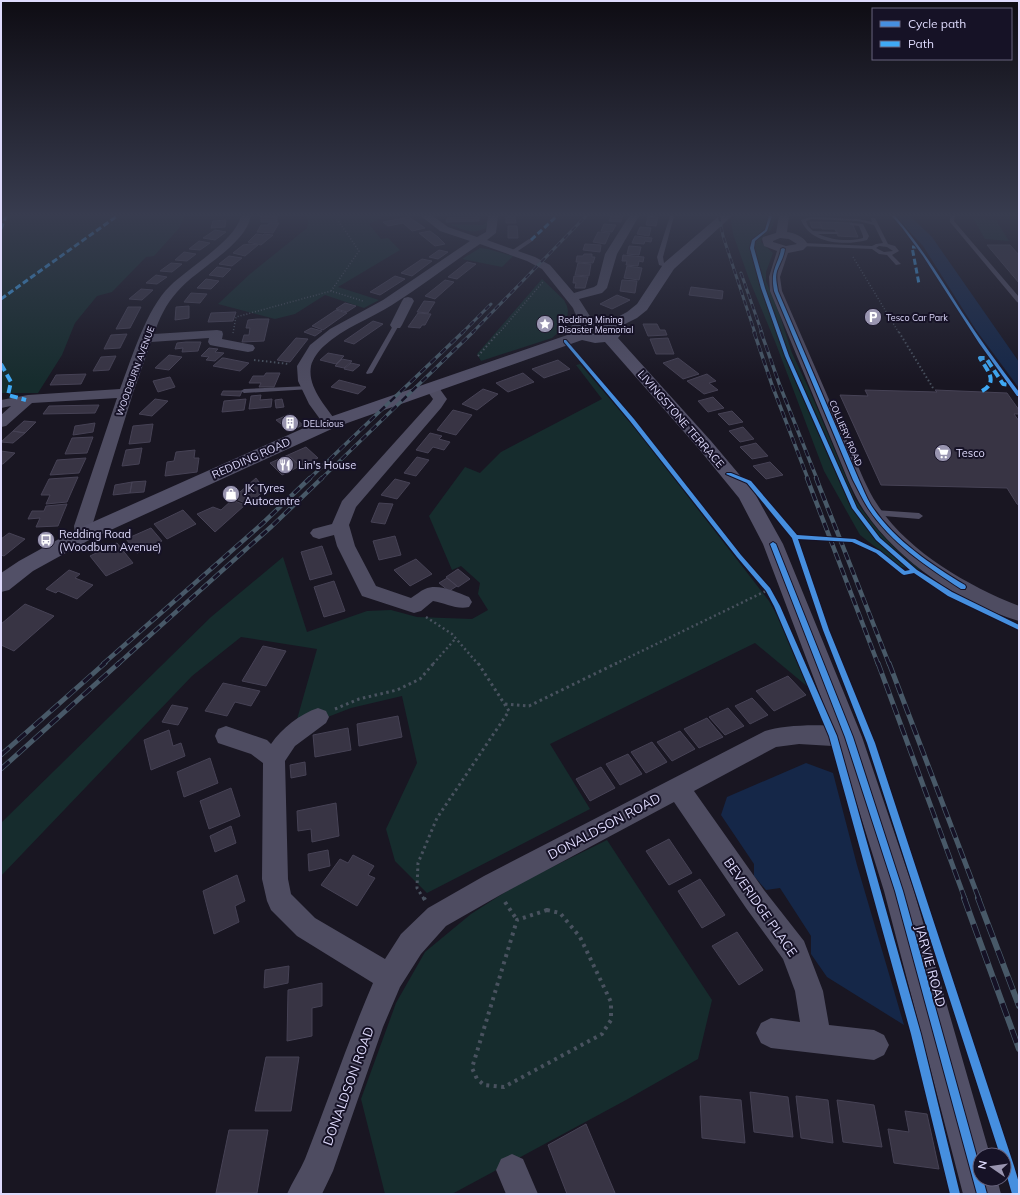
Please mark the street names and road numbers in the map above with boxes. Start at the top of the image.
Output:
street label: WOODBURN AVENUE [114,325,156,417]
street label: LIVINGSTONE TERRACE [635,367,727,471]
street label: COLLIERY ROAD [827,398,865,468]
street label: REDDING ROAD [209,434,293,482]
street label: DONALDSON ROAD [545,790,663,862]
street label: BEVERIDGE PLACE [721,855,801,959]
street label: JARVIE ROAD [912,923,950,1009]
street label: DONALDSON ROAD [319,1024,377,1148]

